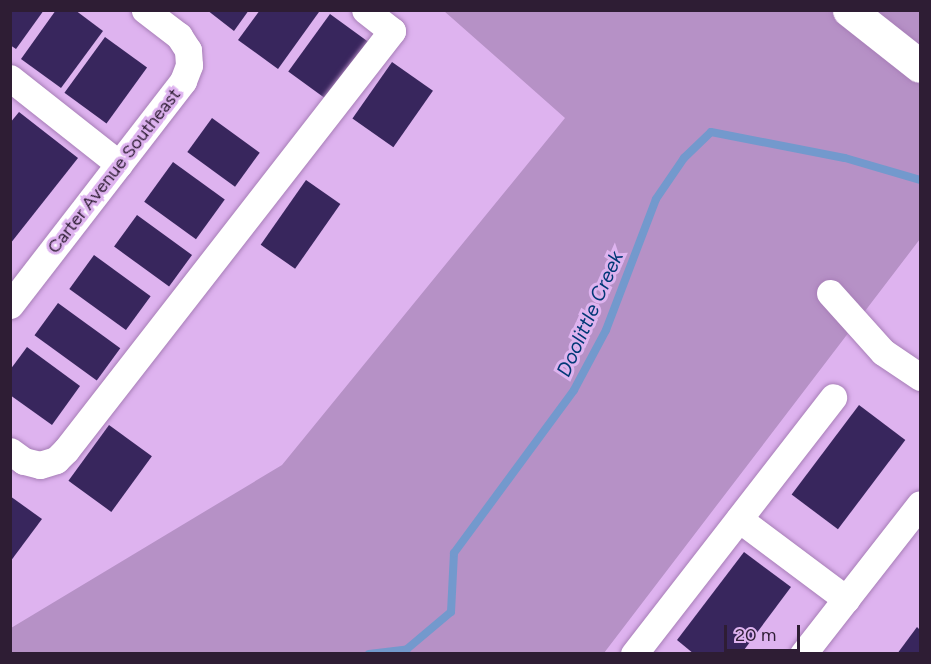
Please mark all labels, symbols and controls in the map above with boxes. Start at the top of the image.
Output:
street label: Carter Avenue Southeast [43,84,185,258]
water label: Doolittle Creek [552,248,628,380]
scale bar [727,613,804,651]
text: 20 m [735,624,776,646]

